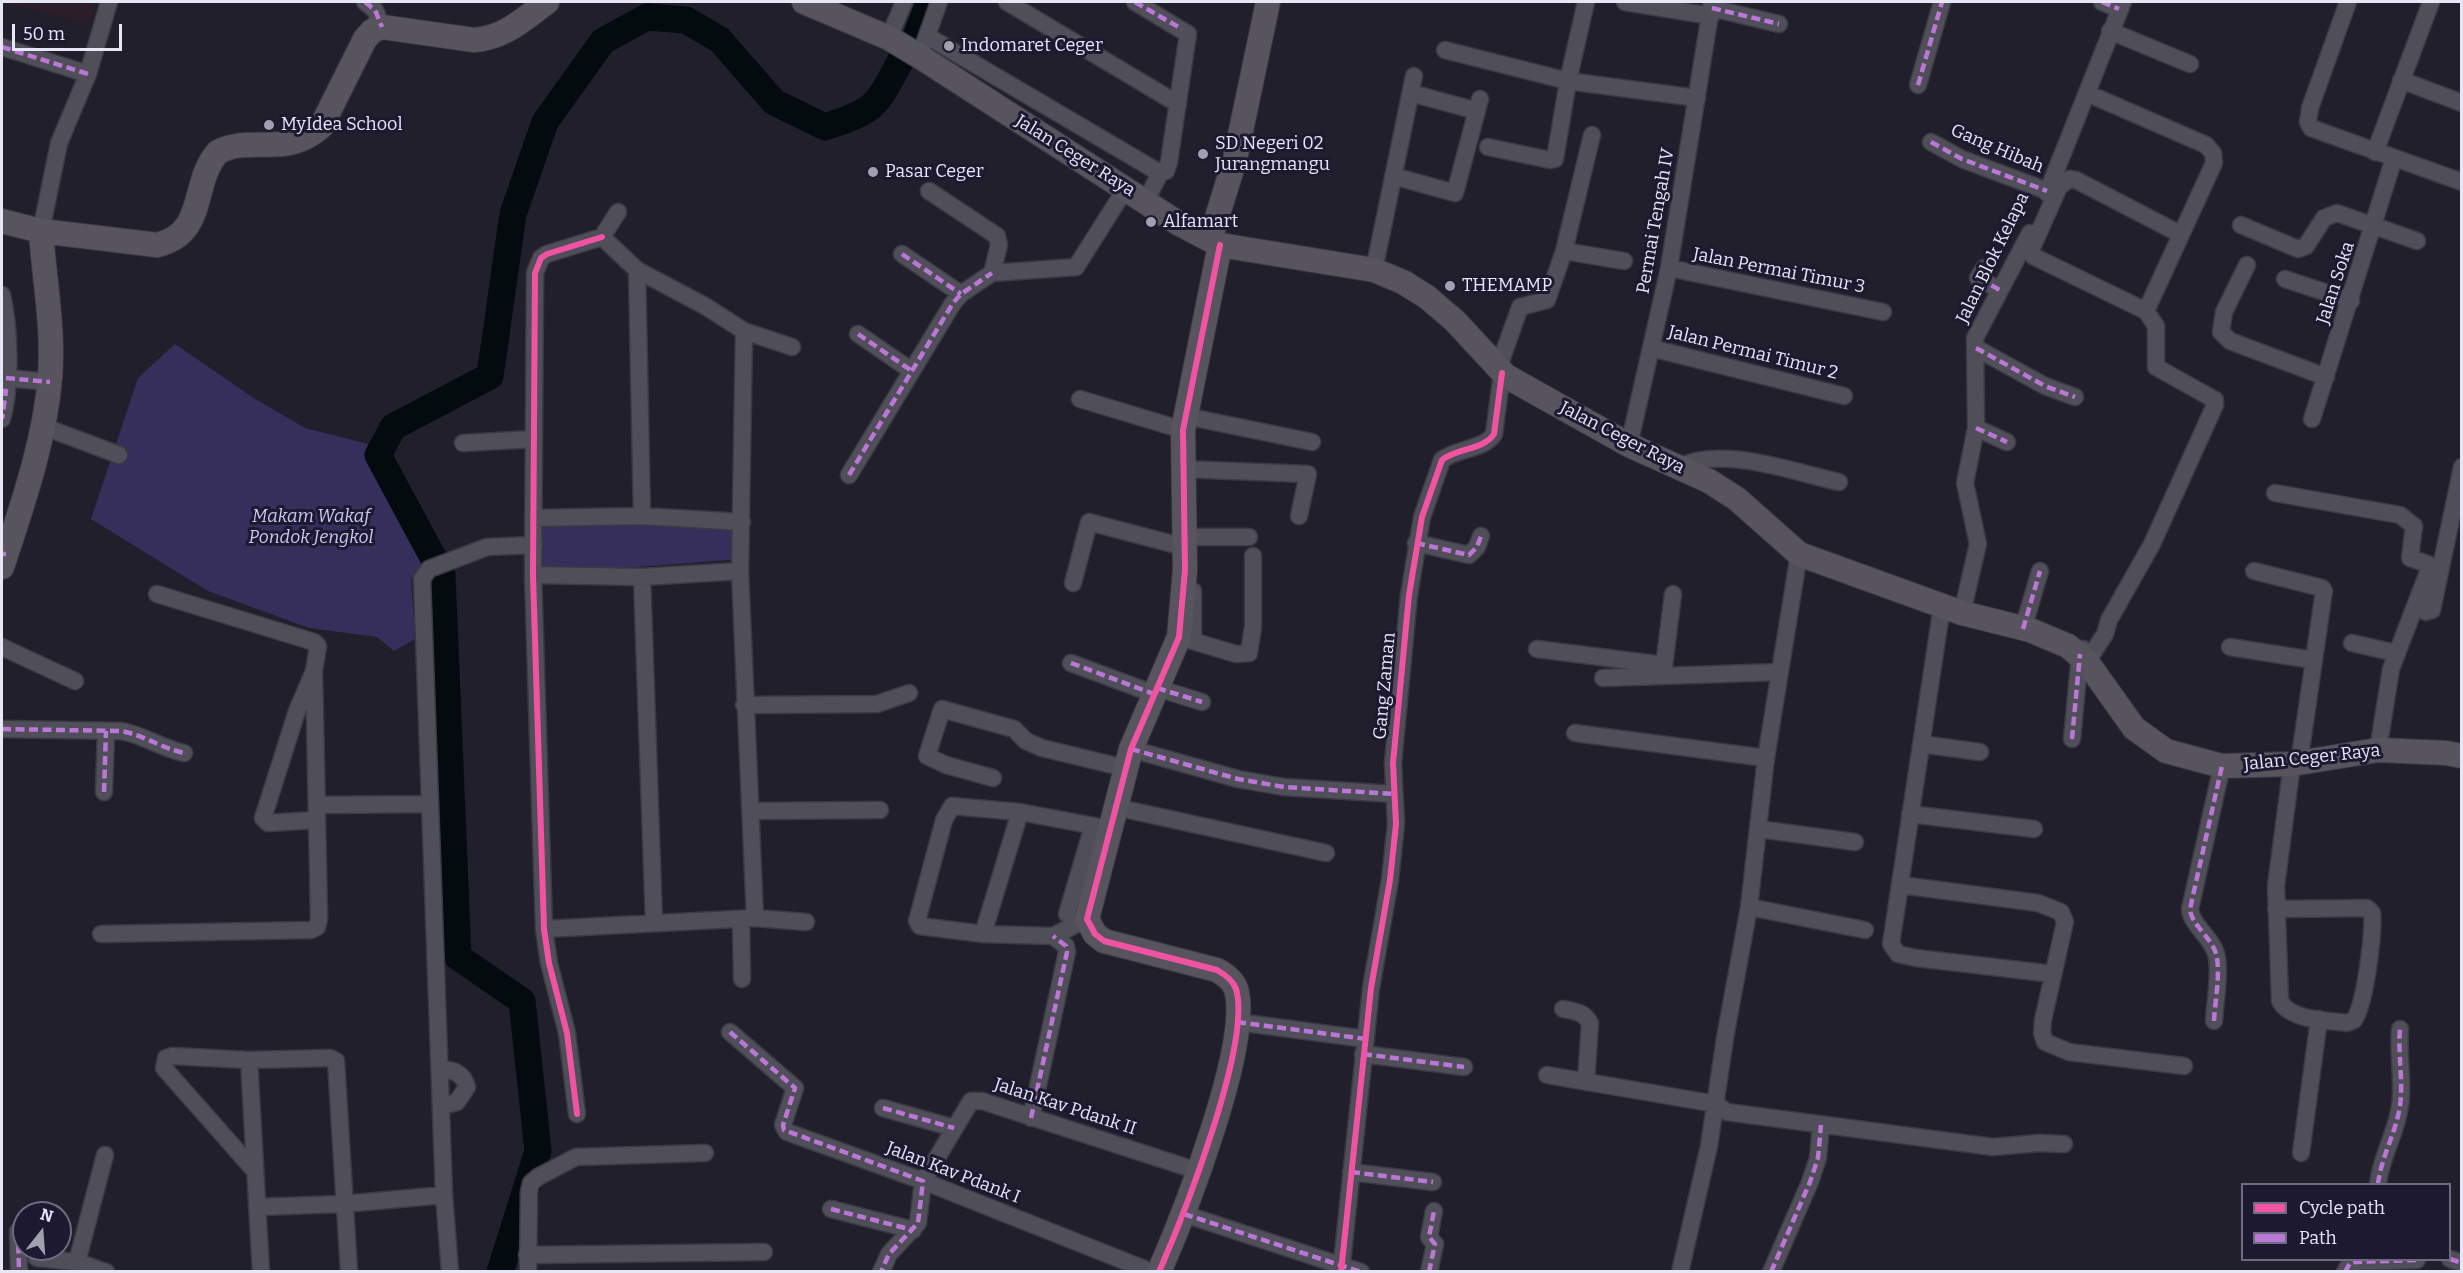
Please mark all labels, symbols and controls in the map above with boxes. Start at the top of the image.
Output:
scale bar [15,12,124,50]
text: 50 m [23,23,65,45]
place label: Indomaret Ceger [961,35,1103,57]
marker: Indomaret Ceger [942,39,956,53]
street label: Jalan Ceger Raya [1011,110,1139,202]
place label: MyIdea School [281,114,403,136]
marker: MyIdea School [262,118,276,132]
street label: Gang Hibah [1947,120,2047,178]
place label: SD Negeri 02 Jurangmangu [1215,133,1330,176]
street label: Permai Tengah IV [1633,146,1679,296]
marker: SD Negeri 02 Jurangmangu [1196,147,1210,161]
place label: Pasar Ceger [885,161,984,183]
marker: Pasar Ceger [866,165,880,179]
street label: Jalan Blok Kelapa [1952,189,2034,327]
place label: Alfamart [1163,211,1238,233]
marker: Alfamart [1144,215,1158,229]
street label: Jalan Soka [2312,239,2360,327]
street label: Jalan Permai Timur 3 [1691,244,1867,298]
place label: THEMAMP [1462,275,1552,297]
marker: THEMAMP [1443,279,1457,293]
street label: Jalan Permai Timur 2 [1666,321,1840,385]
street label: Jalan Ceger Raya [1556,397,1688,479]
park label: Makam Wakaf Pondok Jengkol [249,506,373,548]
street label: Gang Zaman [1370,632,1400,740]
street label: Jalan Ceger Raya [2243,740,2381,776]
street label: Jalan Kav Pdank II [991,1074,1139,1140]
street label: Jalan Kav Pdank I [883,1137,1023,1209]
legend [2241,1183,2451,1261]
text: Cycle path [2299,1197,2385,1219]
north arrow [12,1201,72,1261]
text: N [38,1204,56,1226]
text: Path [2299,1227,2337,1249]

